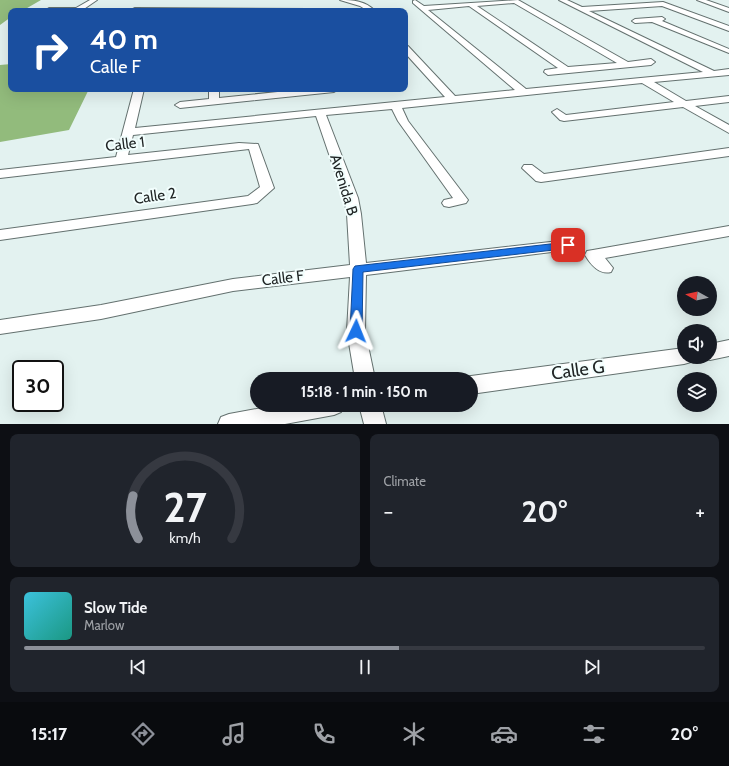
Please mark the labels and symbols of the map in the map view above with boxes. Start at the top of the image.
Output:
street label: Calle 1 [104,133,146,155]
street label: Avenida B [326,152,362,218]
street label: Calle 2 [133,184,177,208]
pin [551,228,585,262]
street label: Calle F [261,266,305,290]
north arrow [677,276,717,316]
position arrow [335,310,377,352]
street label: Calle G [550,355,606,385]
speed limit sign: 30 [12,360,64,412]

